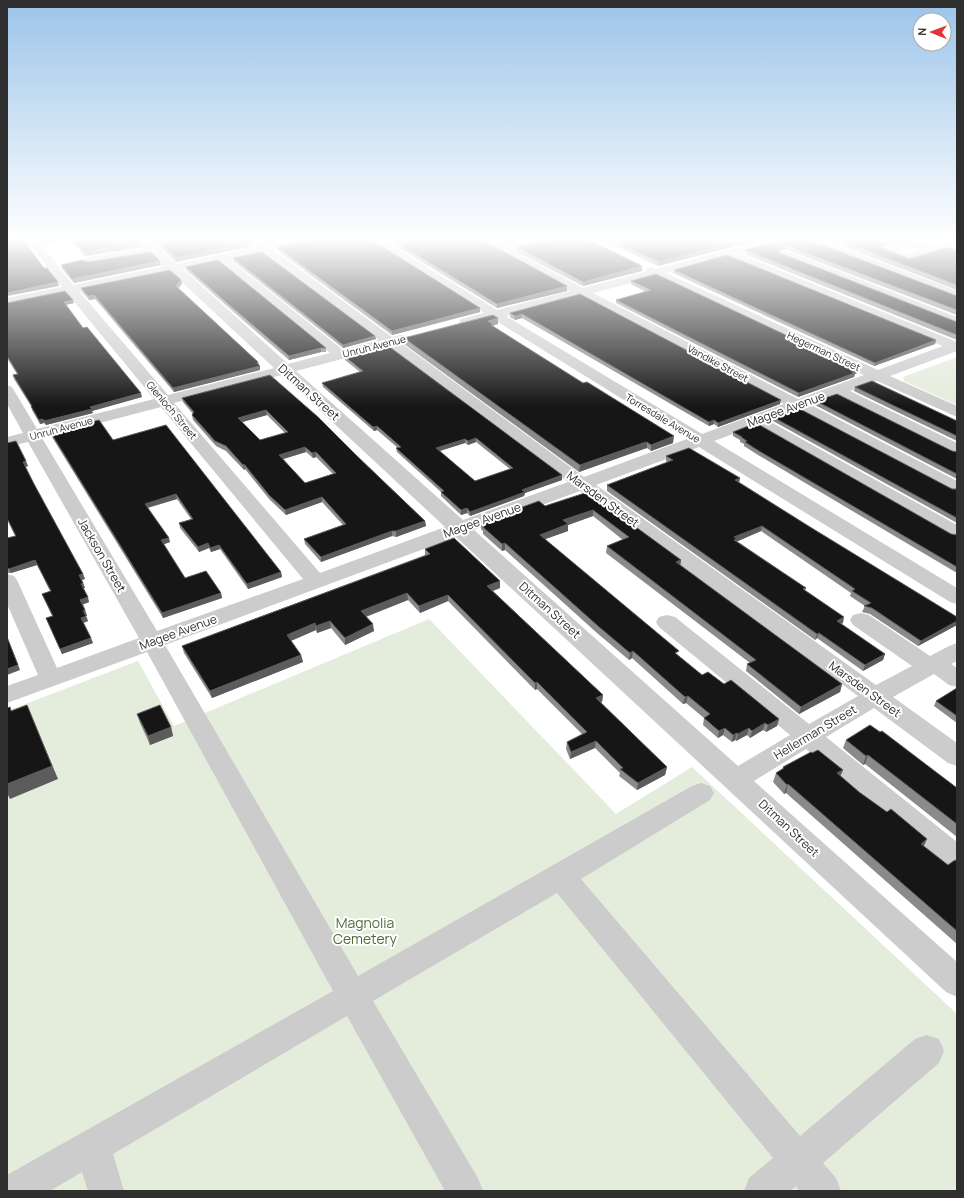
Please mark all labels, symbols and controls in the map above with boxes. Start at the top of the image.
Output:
north arrow [912,12,952,52]
text: N [914,28,929,36]
street label: Hegerman Street [785,328,863,374]
street label: Unruh Avenue [341,331,407,361]
street label: Vandike Street [685,341,751,385]
street label: Ditman Street [275,360,344,424]
street label: Glenloch Street [143,378,201,442]
street label: Magee Avenue [745,387,827,431]
street label: Torresdale Avenue [623,390,703,446]
street label: Unruh Avenue [28,413,94,443]
street label: Marsden Street [563,467,643,531]
street label: Magee Avenue [441,498,523,542]
street label: Jackson Street [74,515,130,595]
street label: Ditman Street [516,578,585,642]
street label: Magee Avenue [137,610,219,654]
street label: Marsden Street [825,657,905,721]
street label: Hellerman Street [770,700,860,763]
street label: Ditman Street [755,795,823,861]
park label: Magnolia Cemetery [333,913,398,948]

